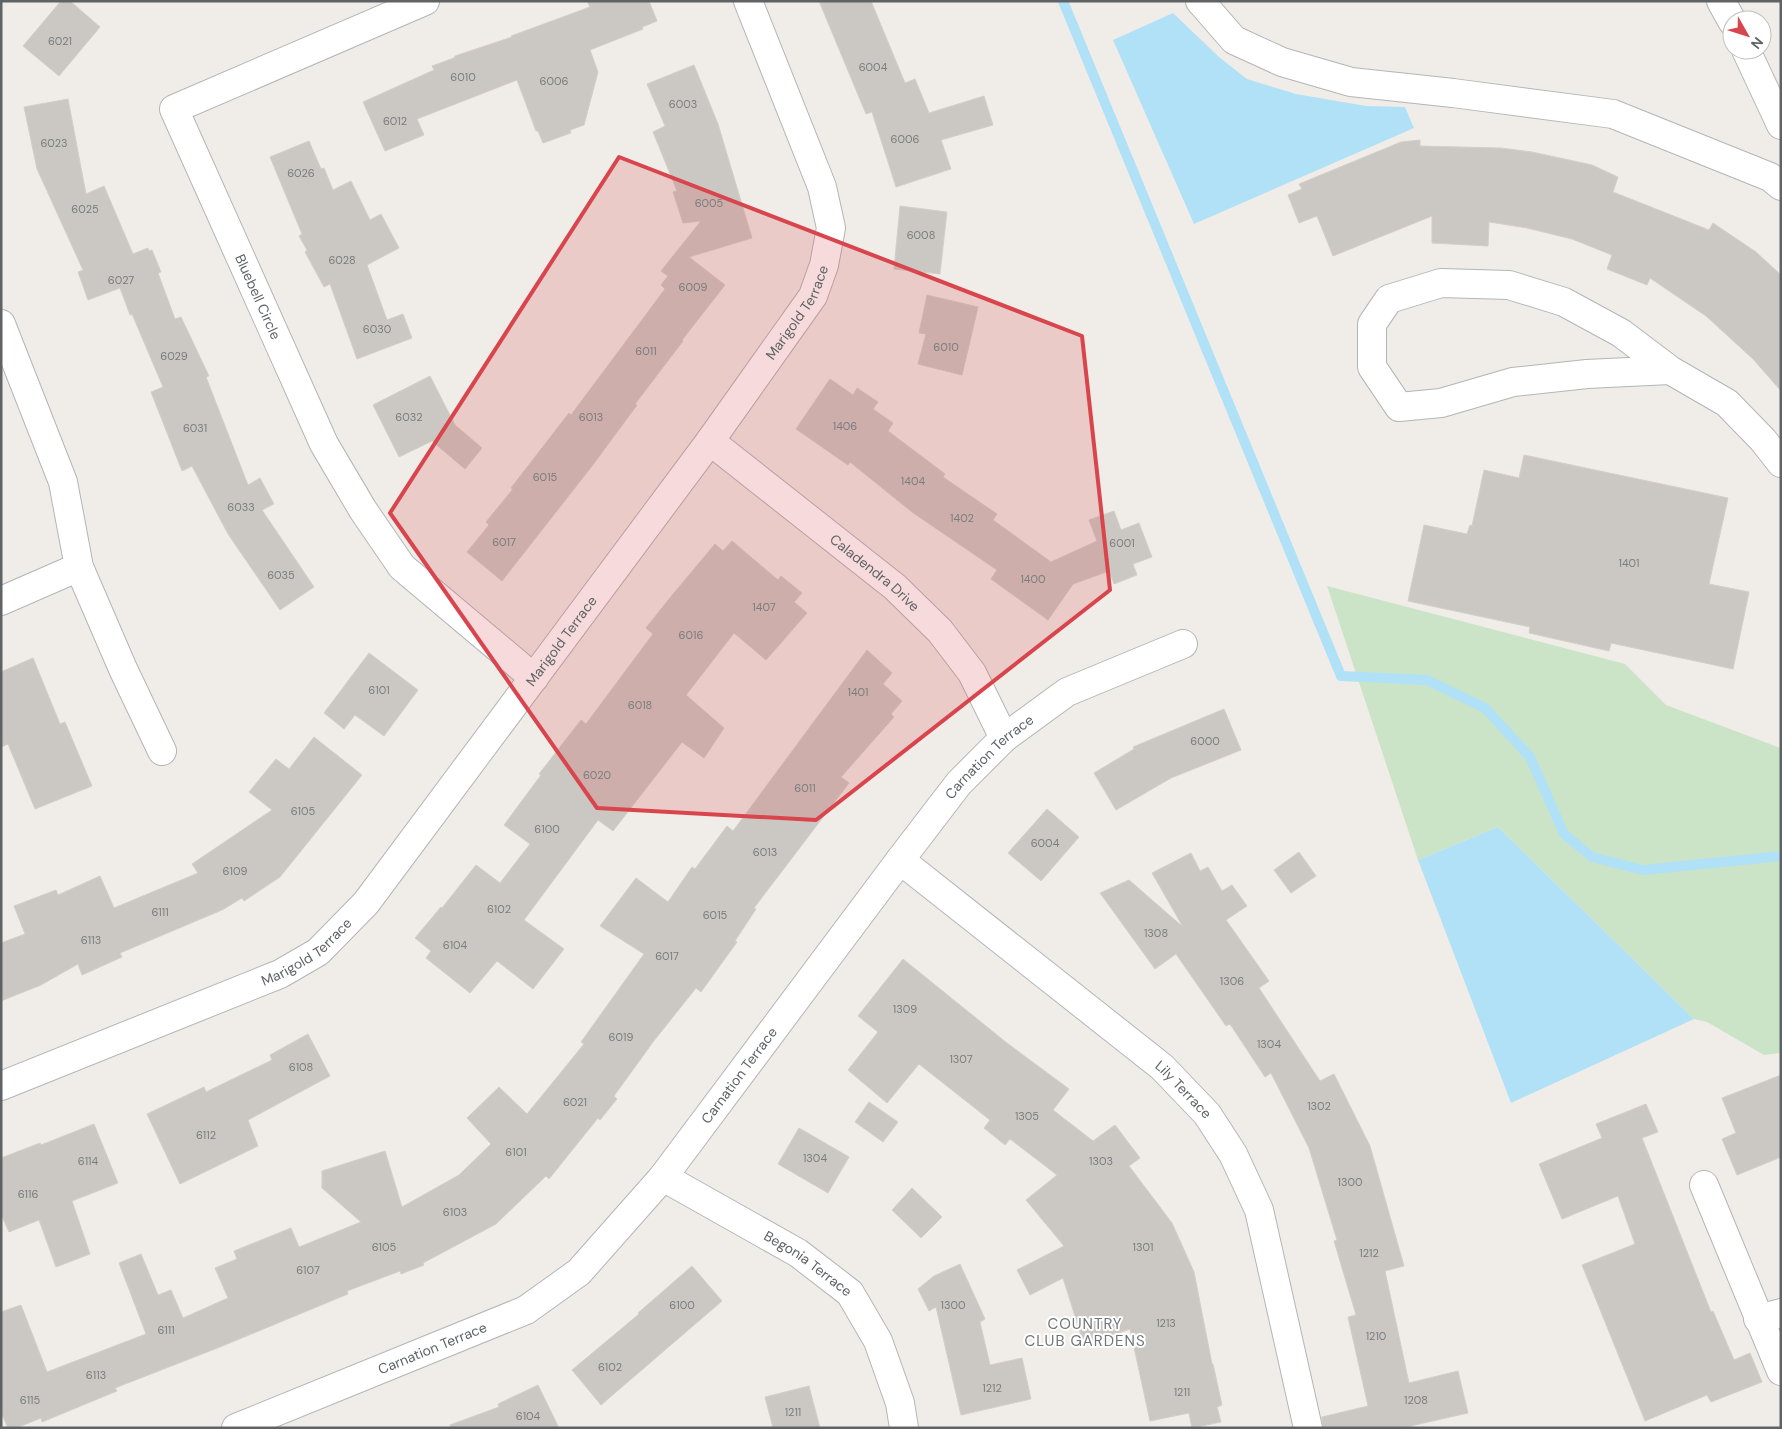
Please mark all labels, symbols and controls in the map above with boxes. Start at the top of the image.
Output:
north arrow [1722,10,1772,60]
house number: 6021 [48,34,72,48]
text: N [1747,34,1767,53]
house number: 6004 [859,60,888,74]
house number: 6010 [450,70,476,84]
house number: 6006 [540,74,569,88]
house number: 6003 [669,97,697,111]
house number: 6012 [383,114,407,128]
house number: 6006 [891,132,920,146]
house number: 6023 [40,136,68,150]
house number: 6026 [287,166,315,180]
house number: 6005 [695,196,724,210]
house number: 6025 [71,202,99,216]
house number: 6008 [907,228,935,242]
street label: Bluebell Circle [231,251,285,342]
house number: 6028 [328,253,356,267]
street label: Marigold Terrace [762,263,832,363]
house number: 6027 [108,273,134,287]
house number: 6009 [679,280,708,294]
house number: 6030 [363,322,391,336]
house number: 6010 [933,340,959,354]
house number: 6011 [635,344,657,358]
house number: 6029 [160,349,188,363]
house number: 6032 [395,410,423,424]
house number: 6013 [579,410,603,424]
house number: 1406 [833,419,857,433]
house number: 6031 [183,421,207,435]
house number: 6015 [533,470,558,484]
house number: 1404 [901,474,925,488]
house number: 6033 [227,500,255,514]
house number: 1402 [950,511,974,525]
street label: Caladendra Drive [826,530,924,615]
house number: 6017 [492,535,516,549]
house number: 6001 [1109,536,1135,550]
house number: 1401 [1618,556,1640,570]
house number: 6035 [267,568,295,582]
house number: 1400 [1020,572,1046,586]
street label: Marigold Terrace [522,592,601,690]
house number: 1407 [752,600,776,614]
house number: 6016 [679,628,703,642]
house number: 6101 [368,683,390,697]
house number: 1401 [847,685,869,699]
house number: 6018 [628,698,652,712]
street label: Carnation Terrace [941,710,1037,803]
house number: 6000 [1190,734,1220,748]
house number: 6020 [583,768,611,782]
house number: 6011 [794,781,816,795]
house number: 6105 [291,804,316,818]
house number: 6100 [534,822,560,836]
house number: 6004 [1031,836,1060,850]
house number: 6013 [753,845,777,859]
house number: 6109 [223,864,247,878]
house number: 6102 [487,902,511,916]
house number: 6111 [151,905,169,919]
house number: 6015 [703,908,728,922]
street label: Marigold Terrace [258,914,356,990]
house number: 1308 [1144,926,1168,940]
house number: 6113 [81,933,101,947]
house number: 6104 [443,938,468,952]
house number: 6017 [655,949,679,963]
house number: 1306 [1220,974,1244,988]
house number: 1309 [893,1002,917,1016]
street label: Carnation Terrace [697,1024,781,1127]
house number: 6019 [609,1030,633,1044]
house number: 1304 [1257,1037,1281,1051]
house number: 1307 [949,1052,973,1066]
street label: Lily Terrace [1152,1056,1216,1122]
house number: 6108 [289,1060,313,1074]
house number: 6021 [563,1095,587,1109]
house number: 1302 [1307,1099,1331,1113]
house number: 1305 [1015,1109,1039,1123]
house number: 6112 [196,1128,216,1142]
house number: 6101 [505,1145,527,1159]
house number: 1304 [803,1151,827,1165]
house number: 6114 [78,1154,99,1168]
house number: 1303 [1089,1154,1113,1168]
house number: 1300 [1338,1175,1362,1189]
house number: 6116 [18,1187,38,1201]
house number: 6103 [443,1205,467,1219]
street label: Begonia Terrace [761,1227,856,1300]
house number: 6105 [372,1240,397,1254]
house number: 1301 [1133,1240,1153,1254]
house number: 1212 [1359,1246,1379,1260]
house number: 6107 [296,1263,320,1277]
house number: 6100 [669,1298,695,1312]
house number: 1300 [941,1298,965,1312]
district label: COUNTRY CLUB GARDENS [1024,1314,1146,1351]
house number: 1213 [1156,1316,1176,1330]
street label: Carnation Terrace [375,1318,489,1378]
house number: 6111 [157,1323,175,1337]
house number: 1210 [1366,1329,1386,1343]
house number: 6102 [598,1360,622,1374]
house number: 6113 [86,1368,106,1382]
house number: 1212 [982,1381,1002,1395]
house number: 1211 [1174,1385,1190,1399]
house number: 6115 [20,1393,41,1407]
house number: 1208 [1404,1393,1428,1407]
house number: 1211 [785,1405,801,1419]
house number: 6104 [516,1409,541,1423]

